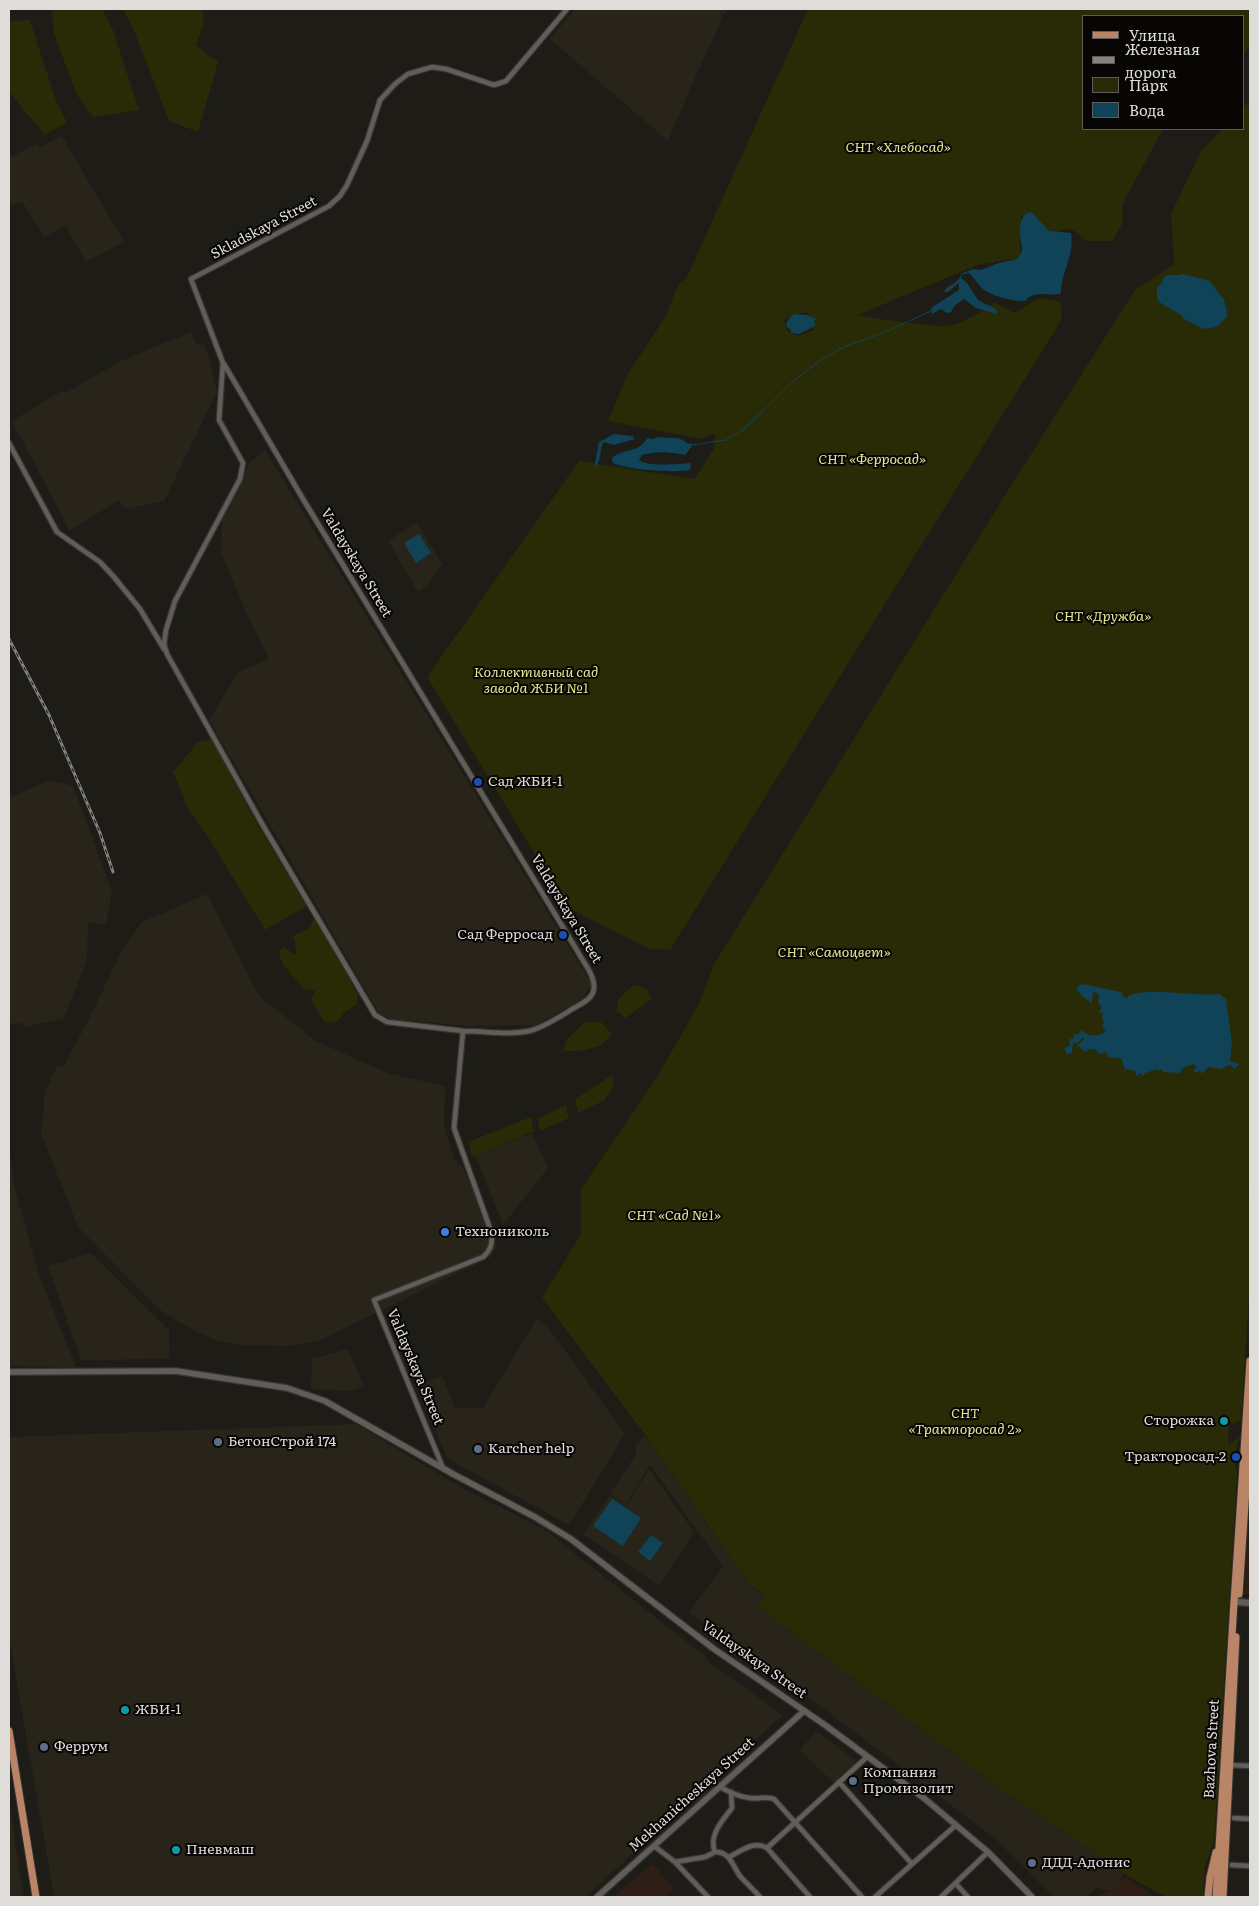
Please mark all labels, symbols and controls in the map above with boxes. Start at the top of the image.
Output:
legend [1082,15,1244,130]
text: Улица [1129,23,1176,46]
text: Железная дорога [1125,37,1200,83]
text: Парк [1129,73,1168,96]
text: Вода [1129,98,1165,121]
park label: СНТ «Хлебосад» [846,140,950,156]
street label: Skladskaya Street [208,193,320,263]
park label: СНТ «Ферросад» [818,452,926,468]
street label: Valdayskaya Street [317,505,395,621]
park label: СНТ «Дружба» [1055,609,1151,625]
park label: Коллективный сад завода ЖБИ №1 [474,665,598,698]
place label: Сад ЖБИ-1 [488,774,563,790]
marker: Сад ЖБИ-1 [472,776,484,788]
street label: Valdayskaya Street [527,851,605,967]
place label: Сад Ферросад [457,927,553,943]
marker: Сад Ферросад [557,929,569,941]
park label: СНТ «Самоцвет» [777,945,891,961]
park label: СНТ «Сад №1» [627,1208,721,1224]
place label: Технониколь [455,1224,549,1240]
marker: Технониколь [439,1226,451,1238]
street label: Valdayskaya Street [383,1306,447,1428]
park label: СНТ «Тракторосад 2» [908,1406,1022,1438]
place label: Сторожка [1144,1413,1214,1429]
marker: Сторожка [1218,1415,1230,1427]
place label: БетонСтрой 174 [228,1434,336,1450]
marker: БетонСтрой 174 [212,1436,224,1448]
place label: Karcher help [488,1441,574,1457]
marker: Karcher help [472,1443,484,1455]
place label: Тракторосад-2 [1124,1449,1226,1465]
marker: Тракторосад-2 [1230,1451,1242,1463]
street label: Valdayskaya Street [698,1617,810,1703]
street label: Bazhova Street [1201,1699,1223,1799]
place label: ЖБИ-1 [135,1702,181,1718]
marker: ЖБИ-1 [119,1704,131,1716]
street label: Mekhanicheskaya Street [626,1734,758,1856]
place label: Феррум [54,1739,108,1755]
marker: Феррум [38,1741,50,1753]
place label: Компания Промизолит [863,1765,953,1798]
marker: Компания Промизолит [847,1775,859,1787]
place label: Пневмаш [186,1842,254,1858]
marker: Пневмаш [170,1844,182,1856]
place label: ДДД-Адонис [1042,1855,1130,1871]
marker: ДДД-Адонис [1026,1857,1038,1869]

